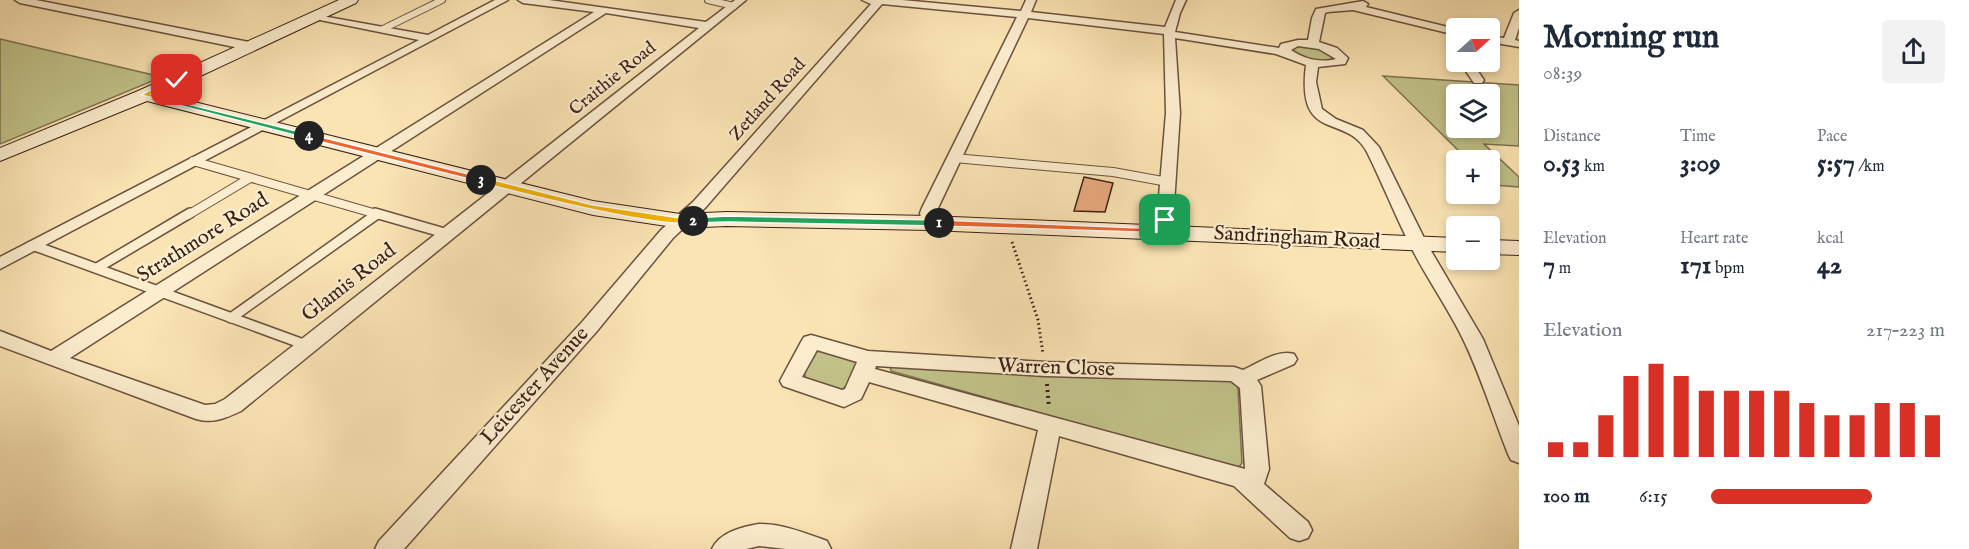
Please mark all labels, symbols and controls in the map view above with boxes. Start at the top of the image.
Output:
text: Morning run [1543,17,1719,59]
north arrow [1446,18,1500,72]
map controls [1446,18,1500,270]
button: share [1882,20,1945,83]
street label: Craithie Road [565,37,661,121]
pin [151,54,202,105]
street label: Zetland Road [725,54,811,146]
text: 08:39 [1543,61,1582,86]
icon: check [160,63,193,96]
button: layers [1446,84,1500,138]
pin: 4 [294,121,324,151]
text: 4 [305,126,313,146]
text: Distance [1543,127,1601,147]
text: Time [1680,127,1716,147]
text: Pace [1817,127,1847,147]
text: 0.53 [1543,147,1580,180]
text: 3:09 [1680,147,1721,180]
text: 5:57 [1817,147,1855,180]
button: + [1446,150,1500,204]
text: km [1580,157,1605,177]
text: /km [1855,157,1885,177]
pin: 3 [466,165,496,195]
text: 3 [478,170,484,190]
street label: Strathmore Road [132,186,274,289]
pin [1139,194,1190,245]
icon: arrive [1148,203,1181,236]
pin: 2 [678,206,708,236]
pin: 1 [924,208,954,238]
text: 2 [689,211,697,231]
text: 1 [936,213,942,233]
button: − [1446,216,1500,270]
street label: Sandringham Road [1213,220,1382,256]
text: Elevation [1543,229,1606,249]
text: Heart rate [1680,229,1748,249]
text: kcal [1817,229,1844,249]
street label: Glamis Road [296,237,402,328]
text: 7 [1543,249,1555,282]
text: 171 [1680,249,1712,282]
text: 42 [1817,249,1842,282]
text: m [1555,259,1571,279]
text: bpm [1712,259,1745,279]
text: Elevation [1543,318,1622,343]
text: 217–223 m [1866,318,1945,343]
street label: Leicester Avenue [475,321,595,451]
street label: Warren Close [997,352,1116,384]
text: 100 m [1543,484,1590,509]
text: 6:15 [1639,484,1667,509]

